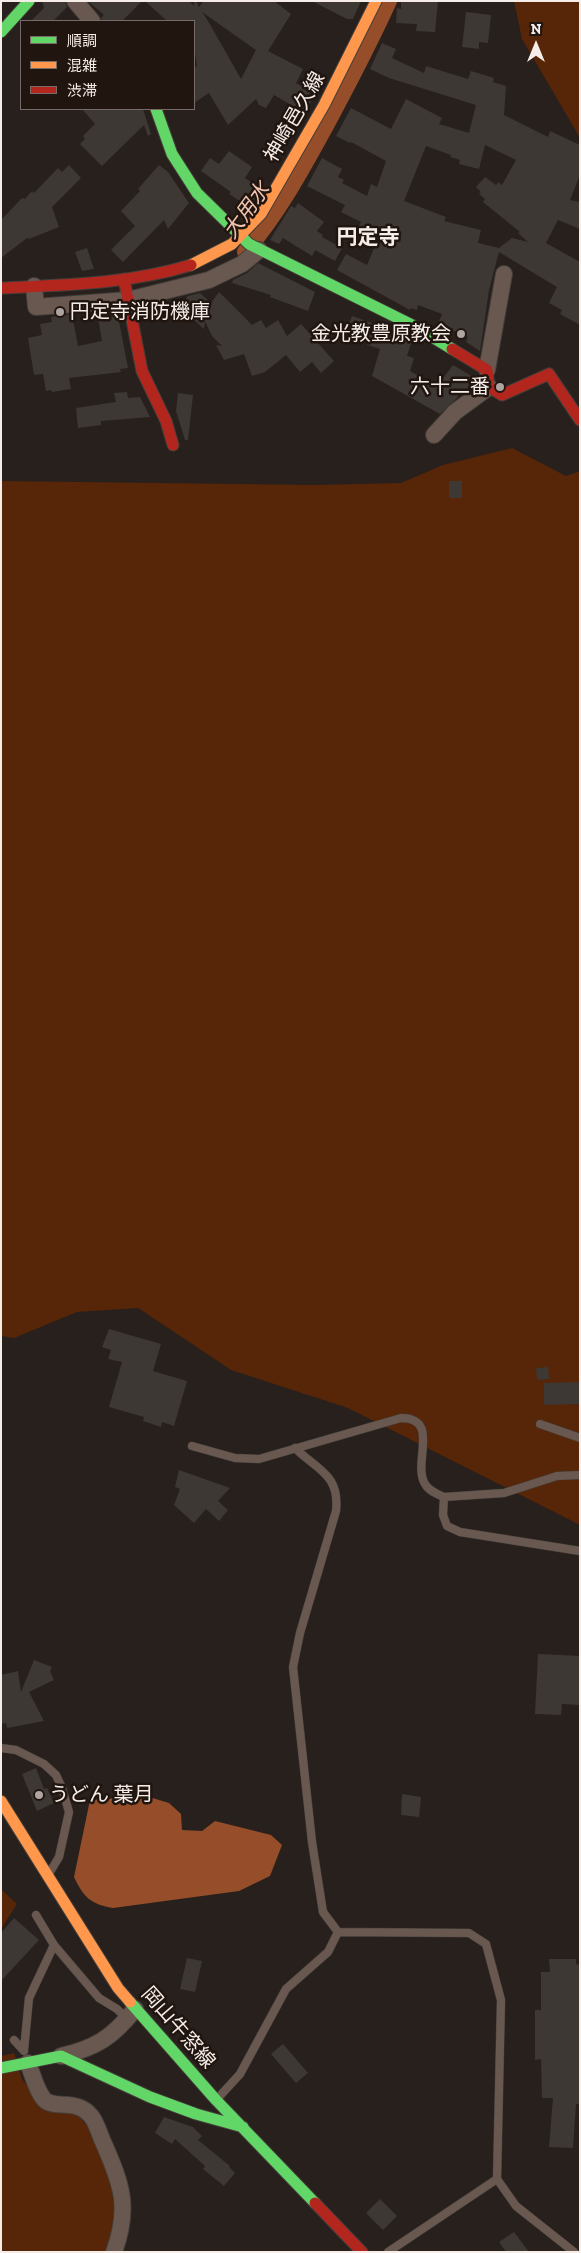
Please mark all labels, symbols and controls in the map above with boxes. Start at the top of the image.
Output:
legend [20,20,195,110]
north arrow [511,20,561,70]
text: N [531,21,541,38]
text: 順調 [67,32,97,50]
text: 混雑 [67,57,97,75]
street label: 神崎邑久線 [260,68,330,166]
text: 渋滞 [67,82,97,100]
water label: 大用水 [218,178,276,244]
district label: 円定寺 [337,225,399,251]
place label: 円定寺消防機庫 [70,300,210,324]
marker: 円定寺消防機庫 [54,306,66,318]
place label: 金光教豊原教会 [311,322,451,346]
marker: 金光教豊原教会 [455,328,467,340]
place label: 六十二番 [410,375,490,399]
marker: 六十二番 [494,381,506,393]
place label: うどん 葉月 [49,1783,154,1807]
marker: うどん 葉月 [33,1789,45,1801]
street label: 岡山牛窓線 [136,1982,220,2074]

